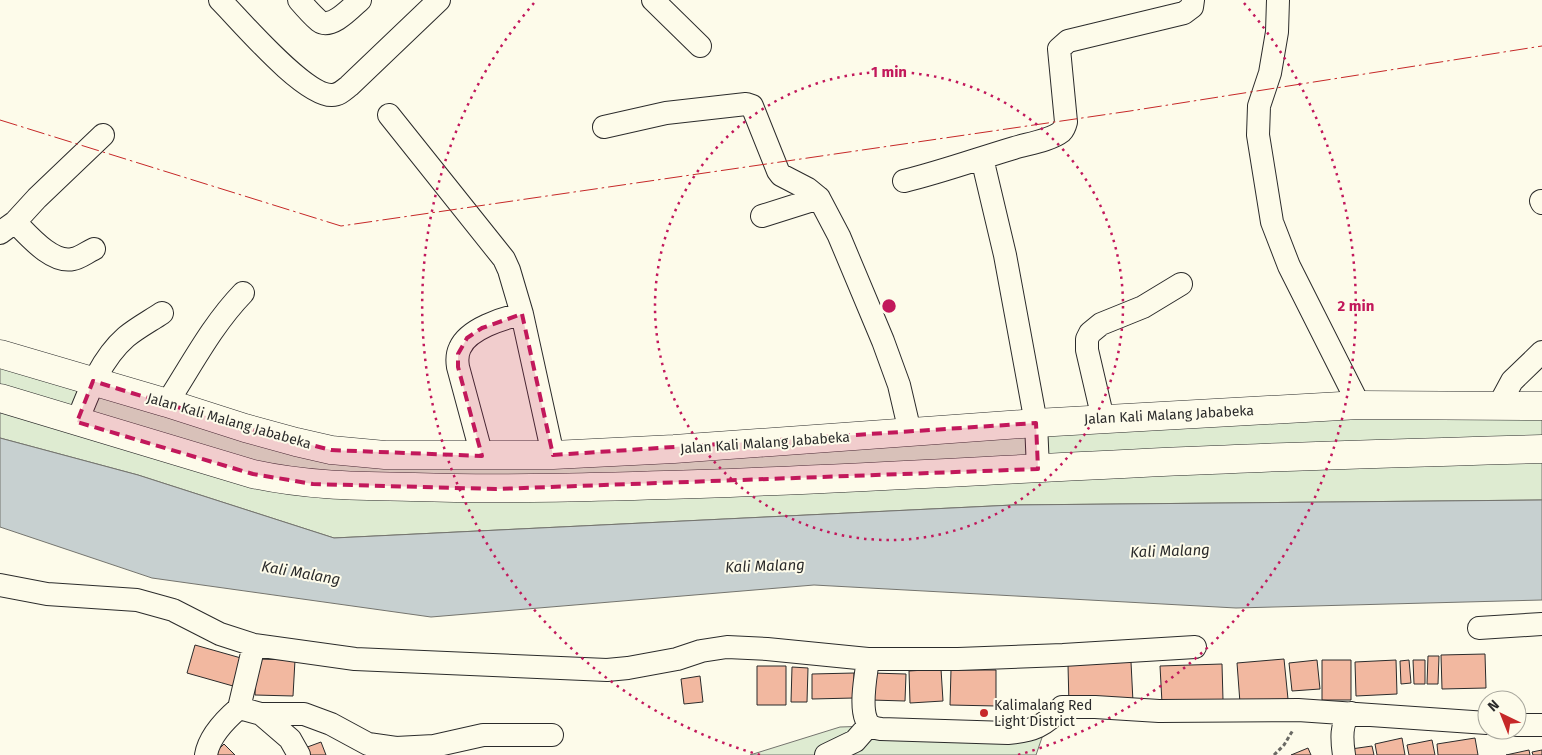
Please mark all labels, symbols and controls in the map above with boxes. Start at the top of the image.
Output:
text: 1 min [871,63,907,81]
centre of rings [880,297,898,315]
text: 2 min [1338,297,1374,315]
street label: Jalan Kali Malang Jababeka [145,389,313,453]
street label: Jalan Kali Malang Jababeka [1084,402,1254,428]
street label: Jalan Kali Malang Jababeka [680,429,850,457]
water label: Kali Malang [1130,541,1210,561]
water label: Kali Malang [725,556,805,576]
water label: Kali Malang [260,557,342,589]
north arrow [1477,690,1527,740]
text: N [1484,696,1503,715]
place label: Kalimalang Red Light District [994,697,1092,730]
marker: Kalimalang Red Light District [978,707,990,719]

